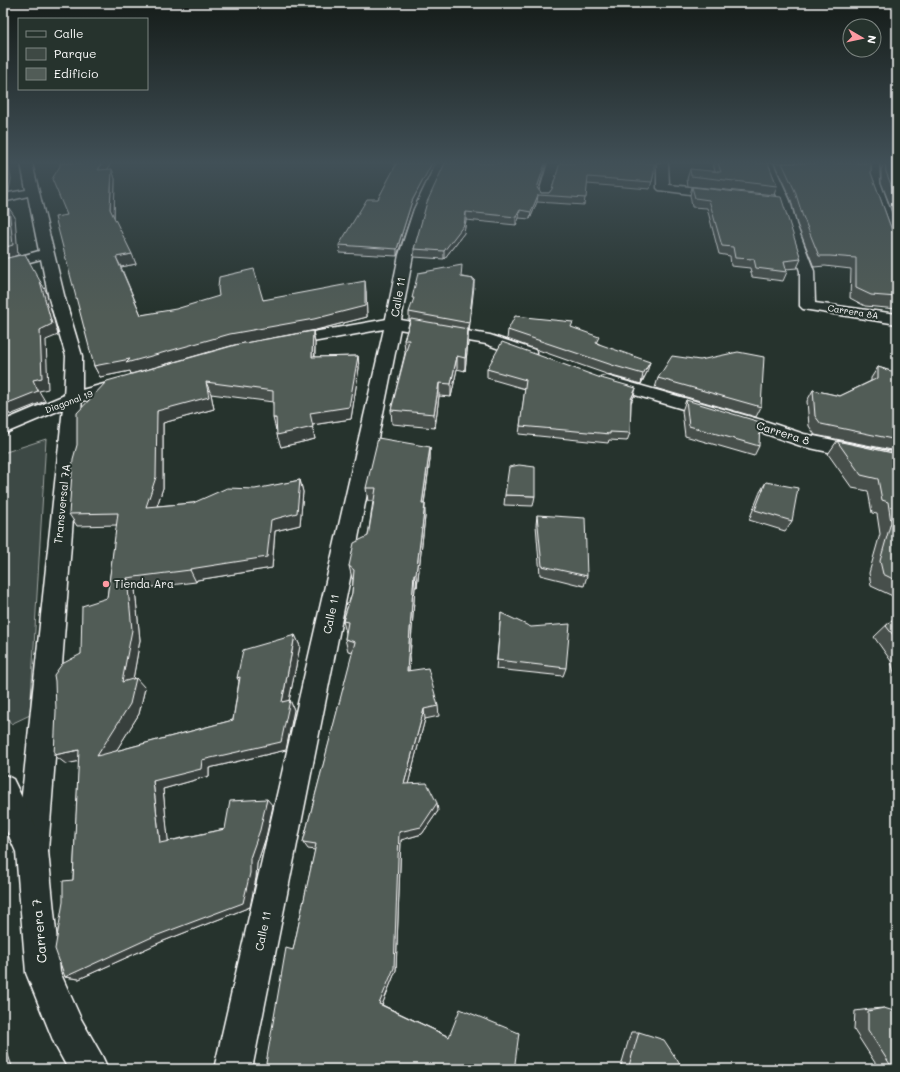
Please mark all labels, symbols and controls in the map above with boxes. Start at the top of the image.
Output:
legend [18,18,148,90]
north arrow [842,18,882,58]
text: Calle [54,25,84,41]
text: N [864,34,880,45]
text: Parque [54,45,97,61]
text: Edificio [54,65,98,81]
street label: Calle 11 [387,276,408,318]
street label: Carrera 8A [827,302,879,321]
street label: Diagonal 19 [43,388,95,415]
street label: Carrera 8 [755,417,812,448]
street label: Transversal 7A [50,463,73,545]
place label: Tienda Ara [114,576,174,591]
marker: Tienda Ara [101,579,111,589]
street label: Calle 11 [319,593,342,635]
street label: Carrera 7 [27,898,50,964]
street label: Calle 11 [251,910,274,952]

